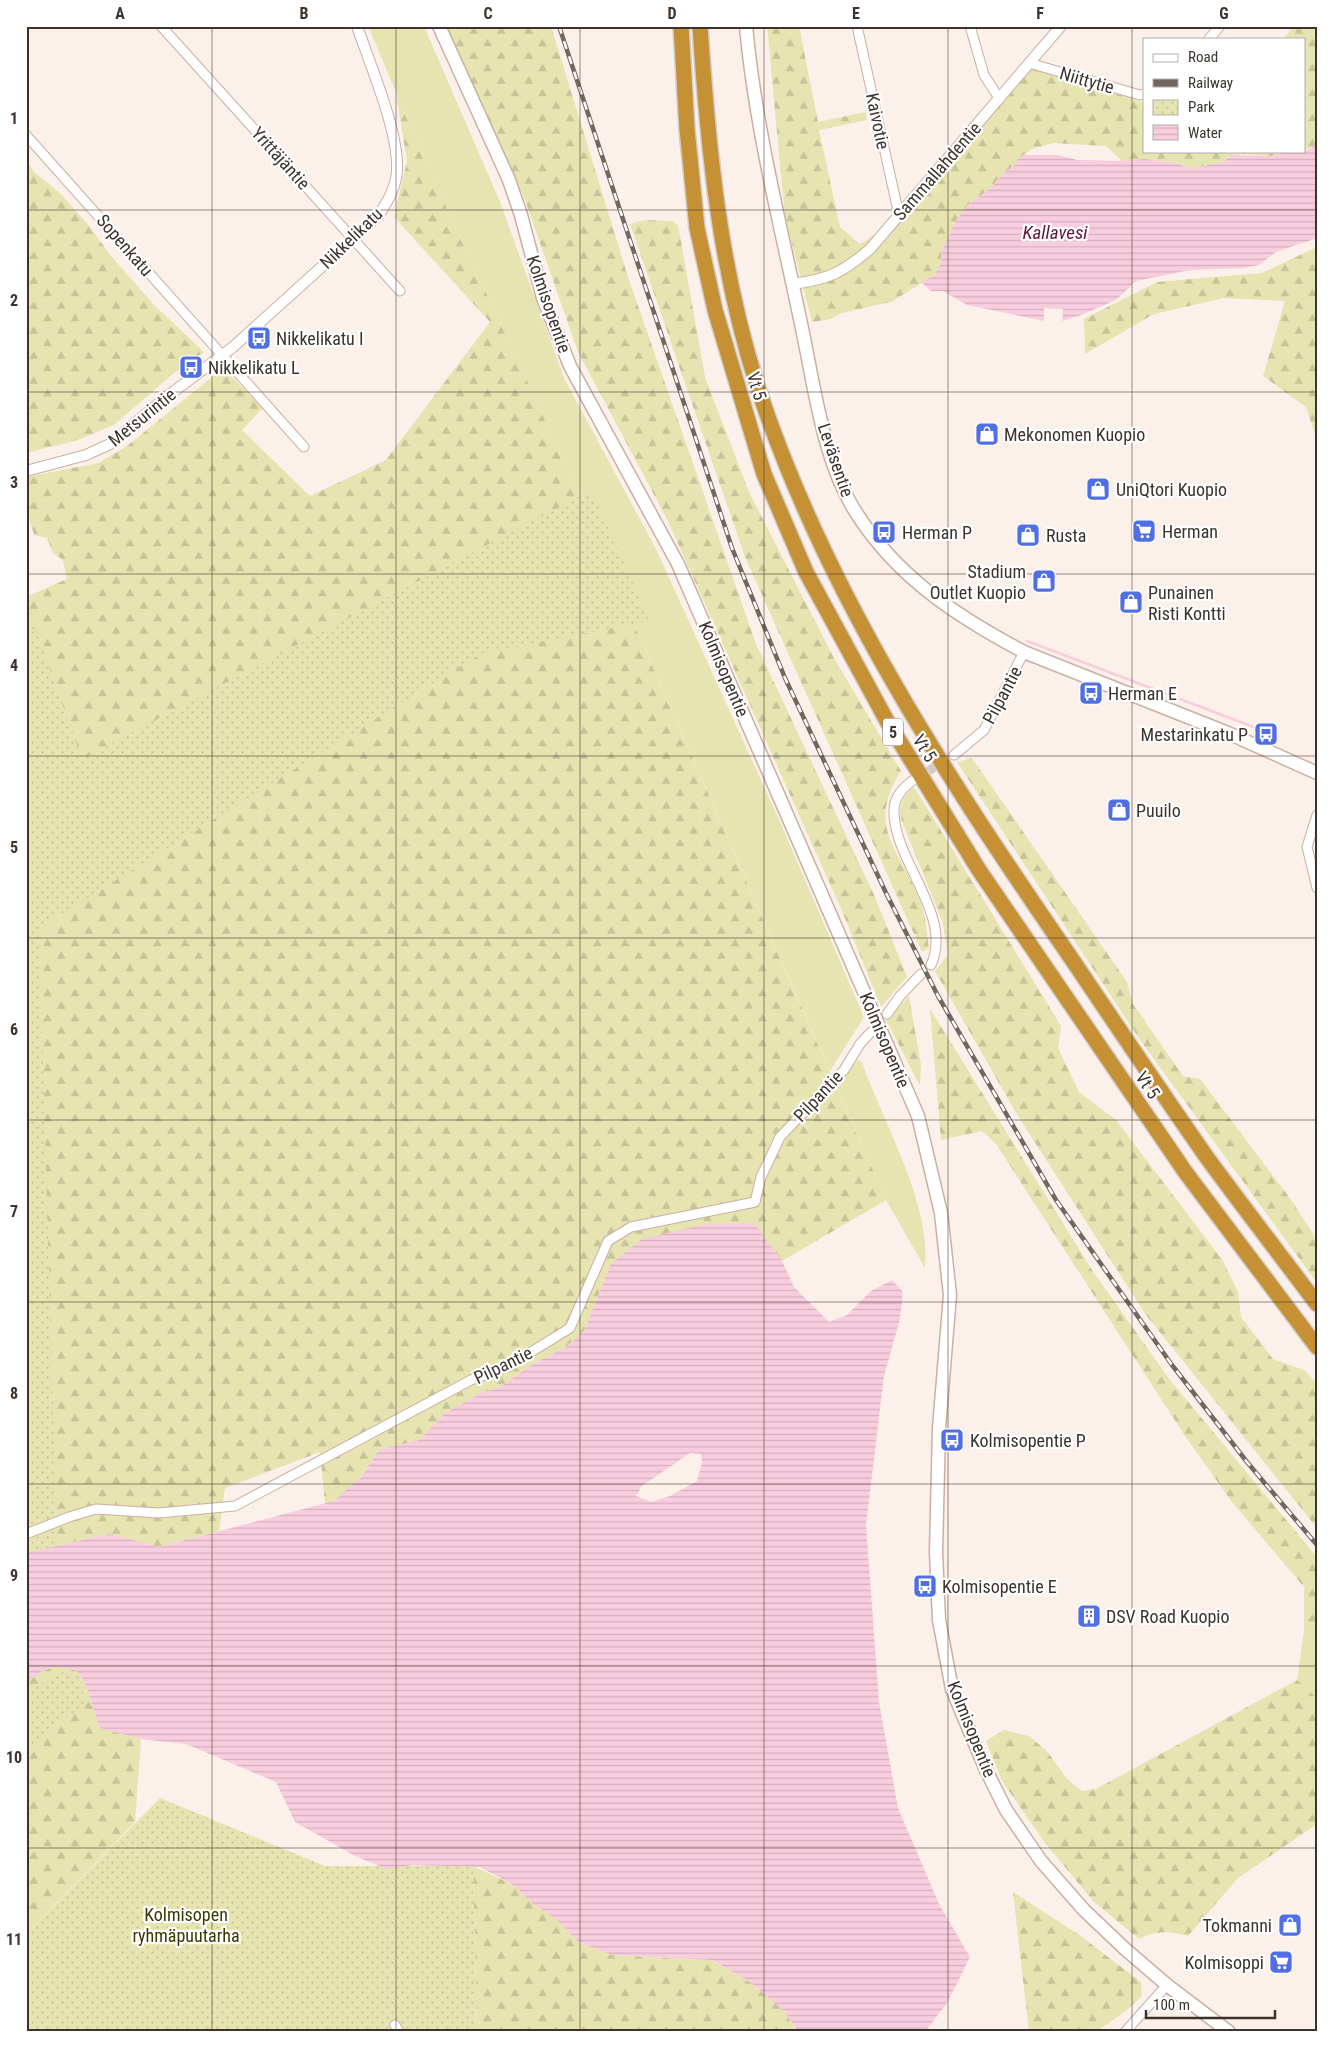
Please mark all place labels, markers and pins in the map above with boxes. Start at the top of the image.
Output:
bus stop icon: Nikkelikatu I [246,325,272,351]
place label: Nikkelikatu I [276,328,363,349]
bus stop icon: Nikkelikatu L [178,354,204,380]
place label: Nikkelikatu L [208,357,300,378]
shop icon: Mekonomen Kuopio [974,421,1000,447]
place label: Mekonomen Kuopio [1004,424,1145,445]
shop icon: UniQtori Kuopio [1085,476,1111,502]
place label: UniQtori Kuopio [1116,479,1227,500]
supermarket icon: Herman [1131,518,1157,544]
bus stop icon: Herman P [871,519,897,545]
place label: Herman [1162,521,1218,542]
place label: Herman P [902,522,972,543]
shop icon: Rusta [1015,522,1041,548]
place label: Rusta [1046,525,1086,546]
place label: Stadium Outlet Kuopio [930,561,1026,603]
shop icon: Stadium Outlet Kuopio [1031,568,1057,594]
place label: Punainen Risti Kontti [1148,582,1226,624]
shop icon: Punainen Risti Kontti [1118,589,1144,615]
bus stop icon: Herman E [1078,680,1104,706]
place label: Herman E [1108,683,1177,704]
bus stop icon: Mestarinkatu P [1253,721,1279,747]
place label: Mestarinkatu P [1141,724,1248,745]
shop icon: Puuilo [1106,797,1132,823]
place label: Puuilo [1136,800,1181,821]
bus stop icon: Kolmisopentie P [939,1427,965,1453]
place label: Kolmisopentie P [970,1430,1086,1451]
bus stop icon: Kolmisopentie E [912,1573,938,1599]
place label: Kolmisopentie E [942,1576,1057,1597]
building icon: DSV Road Kuopio [1076,1603,1102,1629]
place label: DSV Road Kuopio [1106,1606,1230,1627]
shop icon: Tokmanni [1277,1912,1303,1938]
place label: Tokmanni [1203,1915,1272,1936]
supermarket icon: Kolmisoppi [1268,1949,1294,1975]
place label: Kolmisoppi [1184,1952,1264,1973]

